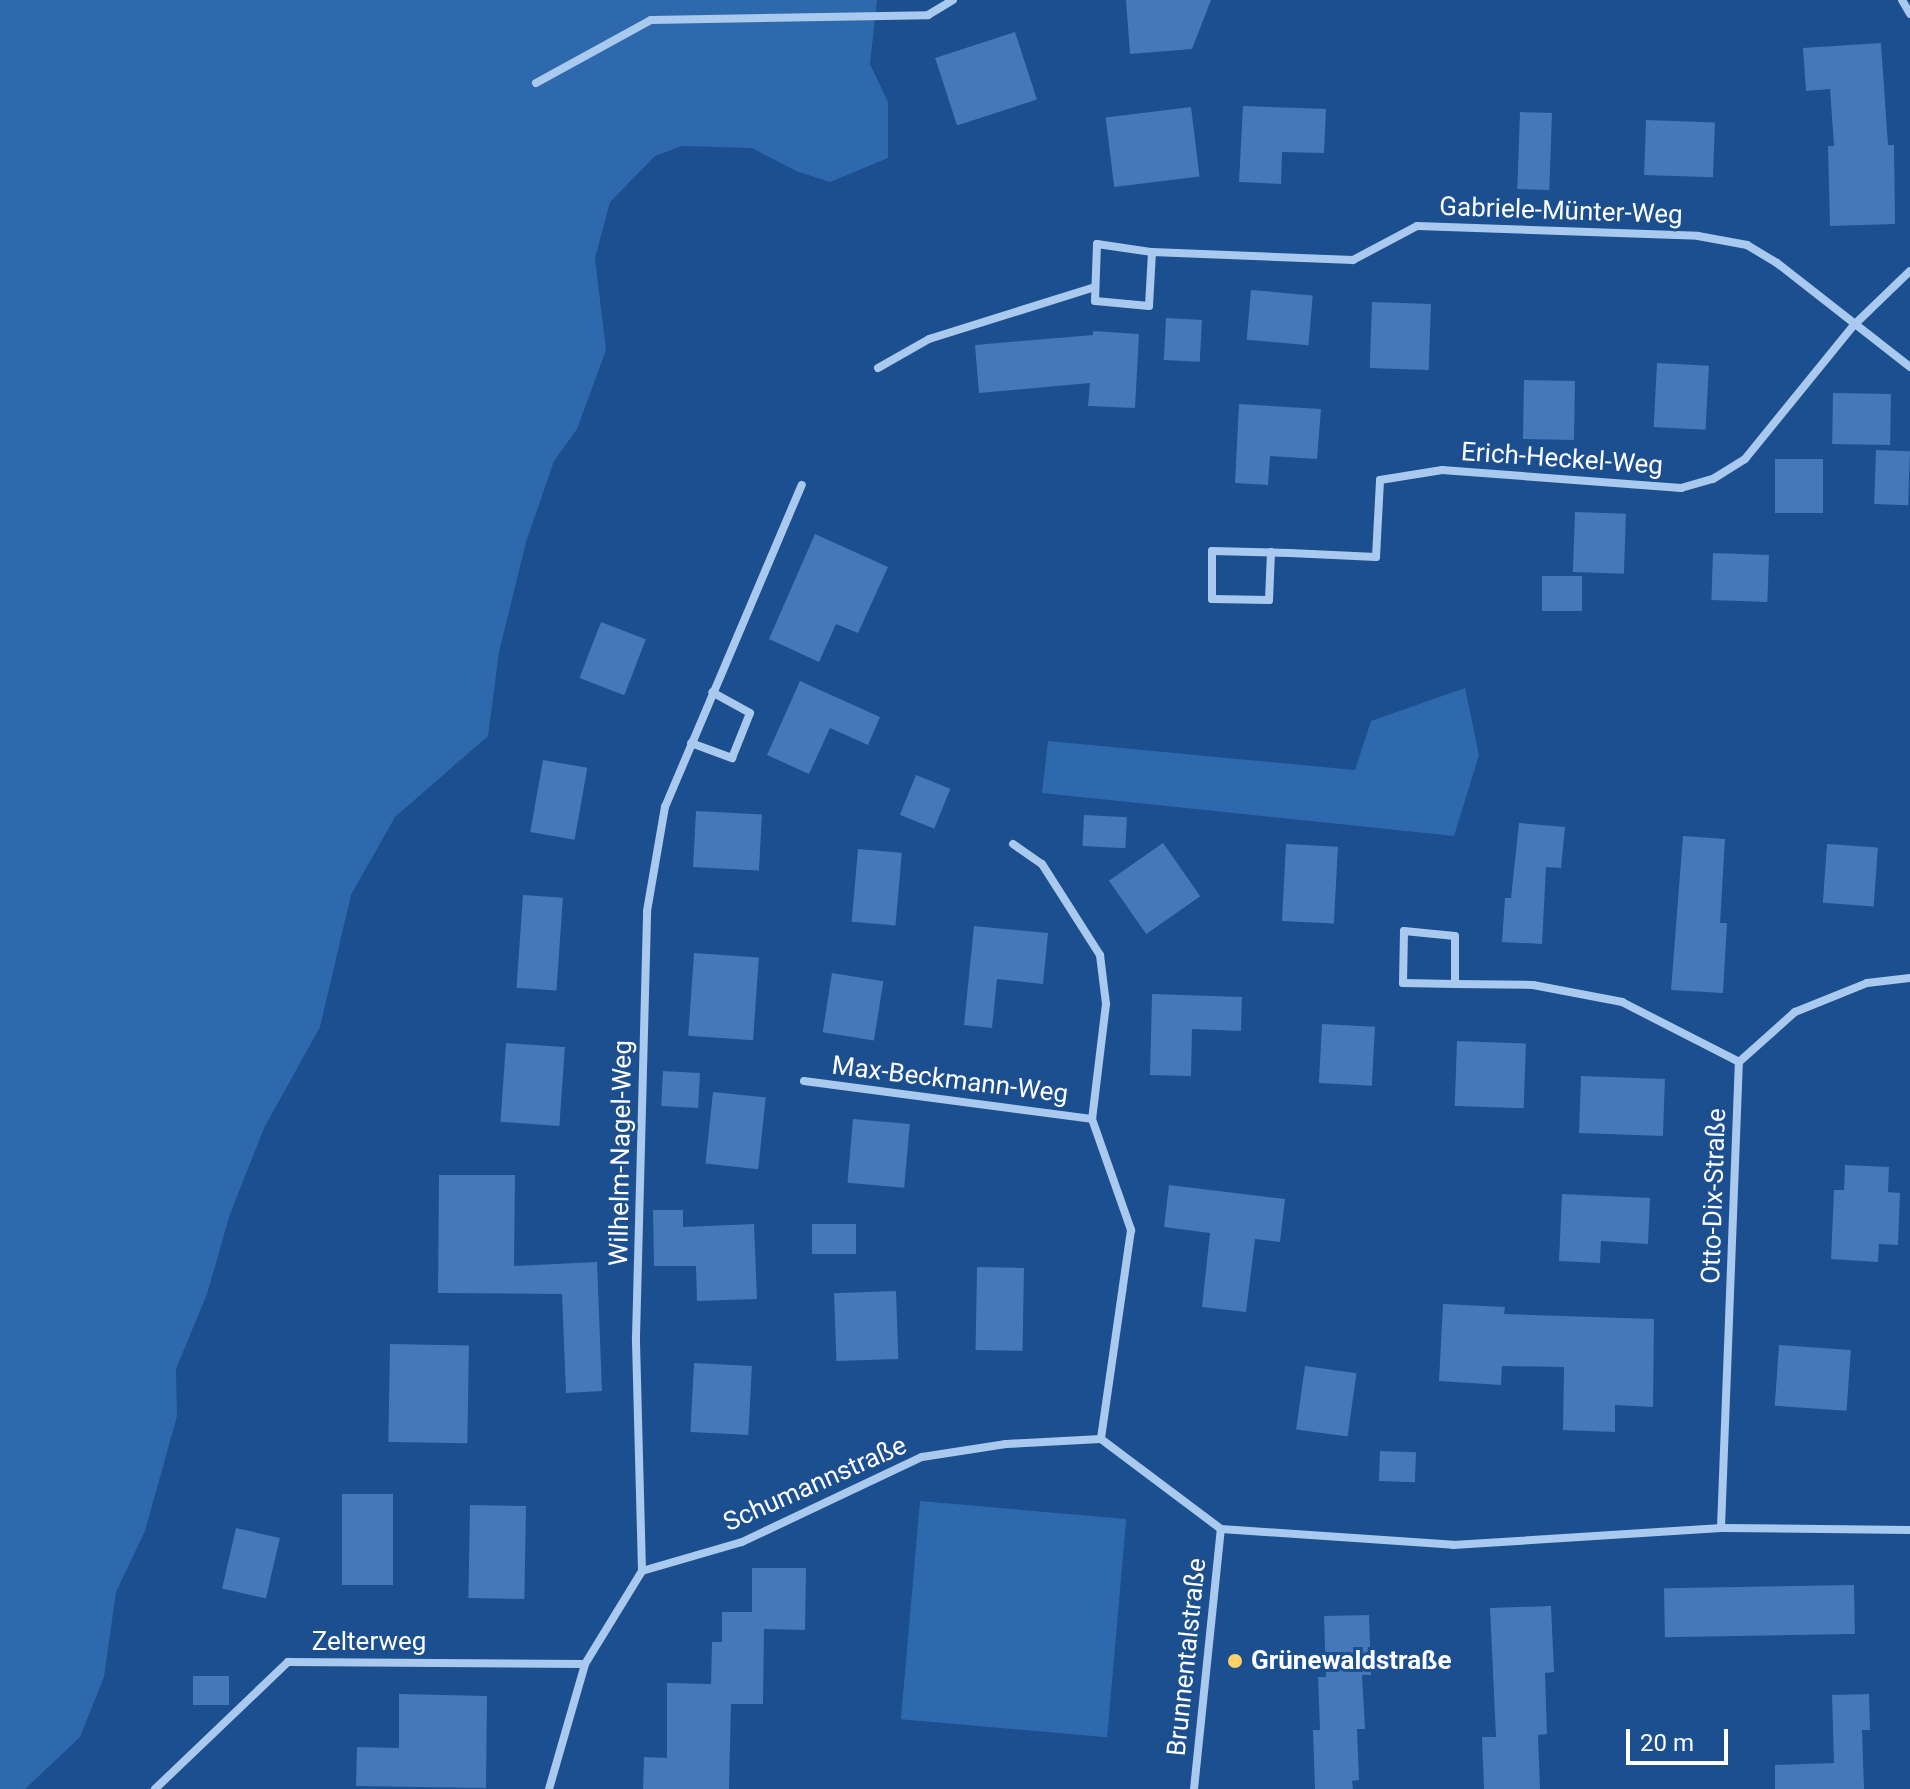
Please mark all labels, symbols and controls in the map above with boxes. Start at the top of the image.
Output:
street label: Gabriele-Münter-Weg [1439,191,1683,231]
street label: Erich-Heckel-Weg [1460,436,1664,482]
street label: Wilhelm-Nagel-Weg [603,1040,639,1266]
street label: Max-Beckmann-Weg [830,1050,1070,1110]
street label: Otto-Dix-Straße [1695,1108,1733,1284]
street label: Schumannstraße [719,1430,911,1538]
street label: Brunnentalstraße [1161,1557,1213,1757]
street label: Zelterweg [312,1626,426,1658]
place label: Grünewaldstraße [1251,1645,1452,1677]
marker: Grünewaldstraße [1226,1652,1244,1670]
scale bar [1630,1713,1732,1763]
text: 20 m [1640,1729,1694,1757]

